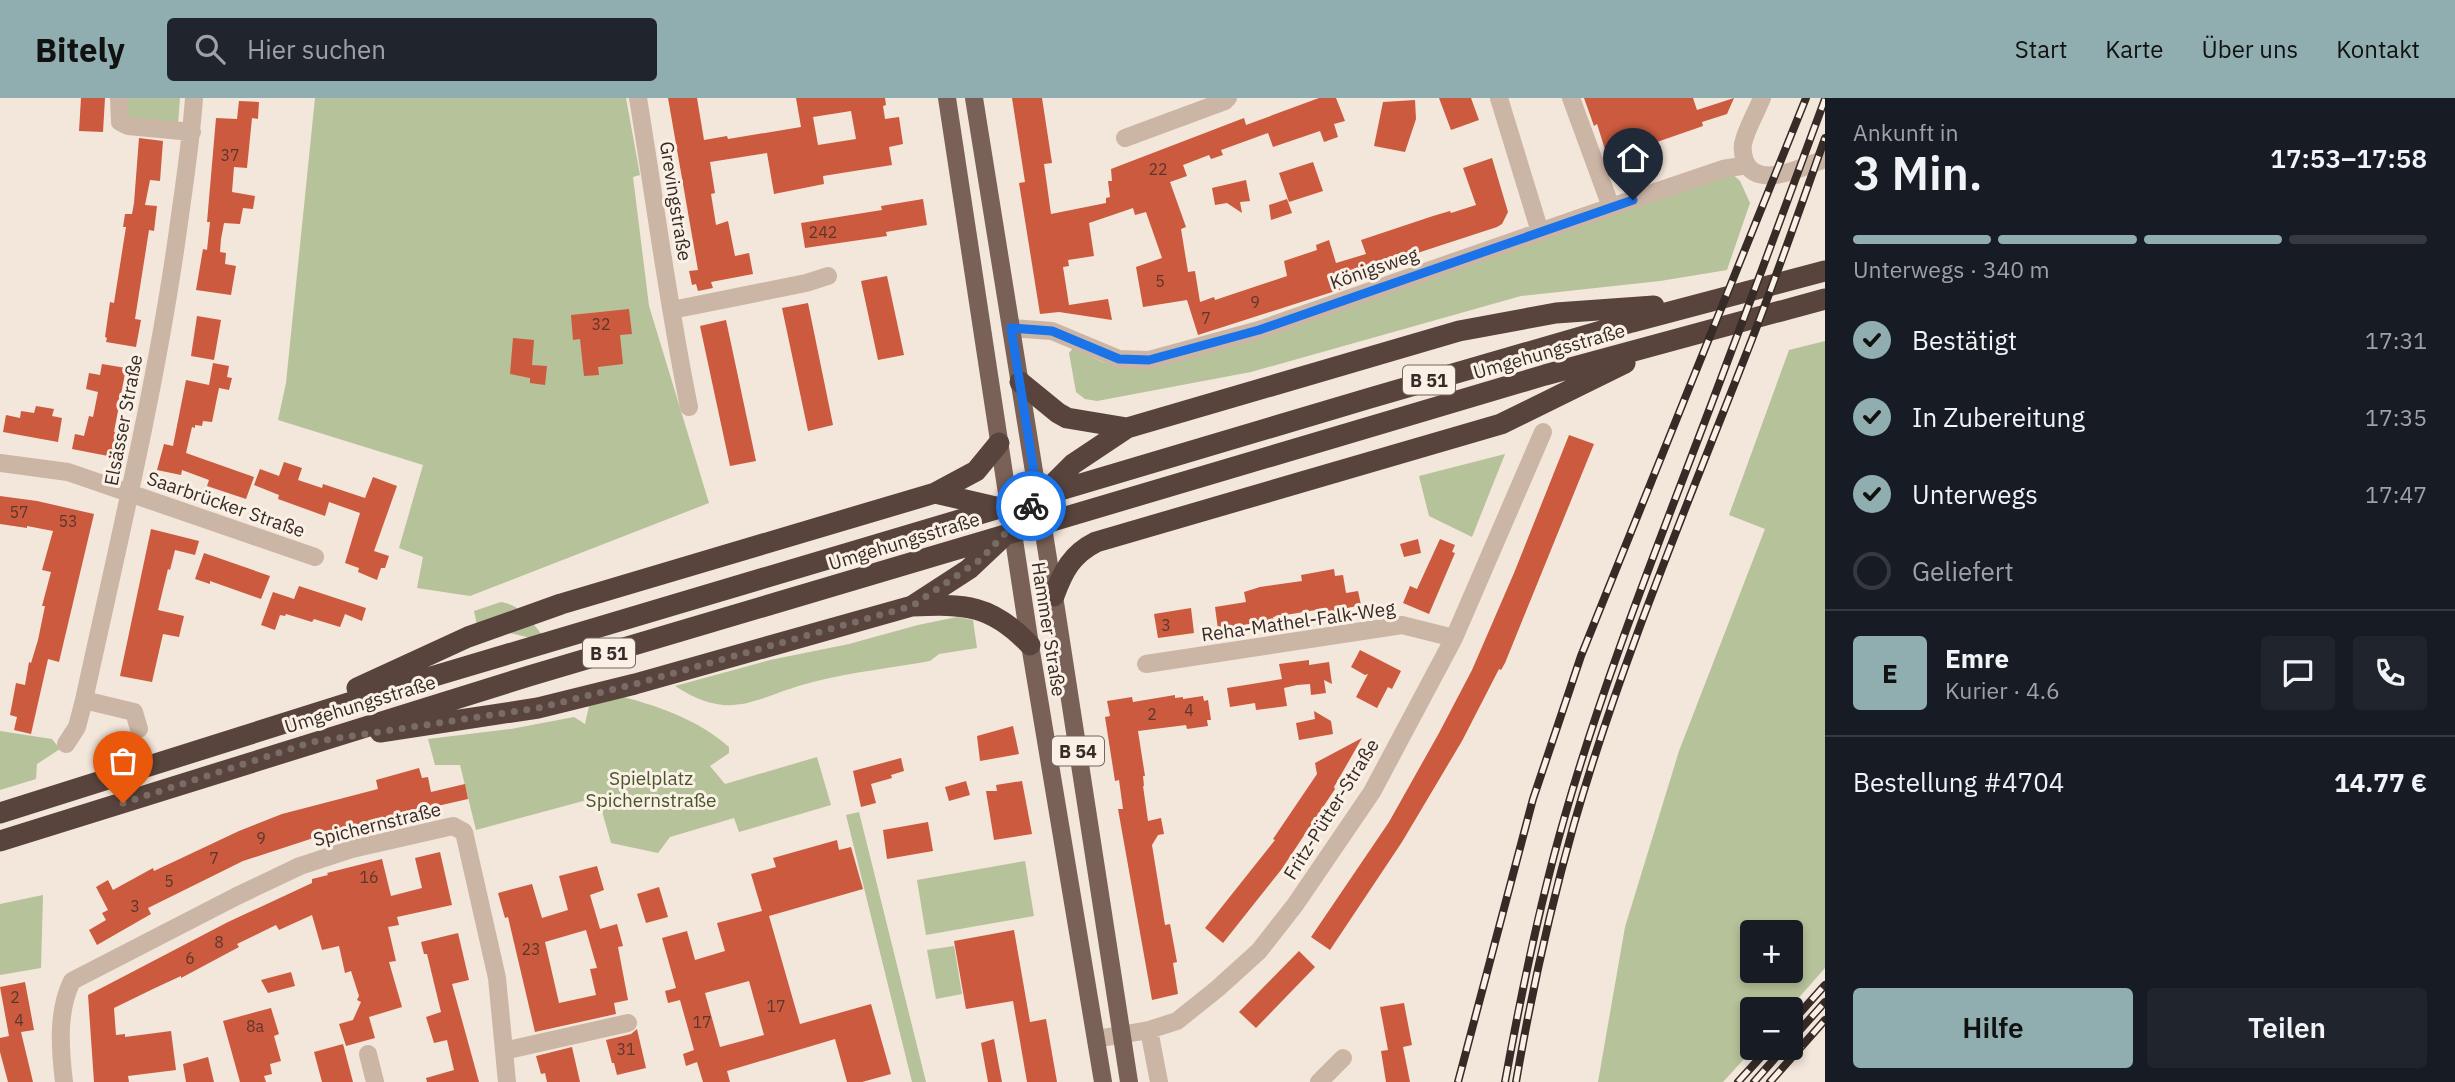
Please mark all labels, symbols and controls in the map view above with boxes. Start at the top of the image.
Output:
search box [167,18,657,81]
text: Bitely [35,28,125,71]
icon: search [191,30,229,68]
text: Hier suchen [247,32,386,66]
text: Start [2015,33,2067,65]
text: Karte [2105,33,2163,65]
text: Über uns [2201,33,2298,65]
text: Kontakt [2336,33,2420,65]
text: Ankunft in [1853,117,1959,147]
pin [1603,128,1663,200]
icon: home [1614,139,1652,177]
street label: Grevingstraße [655,140,697,262]
text: 17:53–17:58 [2270,141,2427,175]
text: 3 Min. [1853,143,1983,203]
house number: 37 [220,145,240,165]
house number: 22 [1148,159,1168,179]
house number: 242 [809,222,837,242]
street label: Königsweg [1327,242,1421,294]
text: Unterwegs · 340 m [1853,254,2050,284]
house number: 5 [1155,271,1165,291]
house number: 9 [1250,292,1260,312]
house number: 7 [1201,308,1211,328]
house number: 32 [591,314,611,334]
street label: Umgehungsstraße [1470,318,1628,384]
icon: check [1853,321,1891,359]
text: Bestätigt [1912,323,2017,357]
text: 17:31 [2365,325,2427,355]
street label: Elsässer Straße [99,352,147,488]
road number: B 51 [1403,366,1455,394]
icon: check [1853,398,1891,436]
text: In Zubereitung [1912,400,2085,434]
text: 17:35 [2365,402,2427,432]
street label: Saarbrücker Straße [144,466,308,542]
courier [996,471,1066,541]
icon: check [1853,475,1891,513]
text: Unterwegs [1912,477,2038,511]
text: 17:47 [2365,479,2427,509]
icon: bike [1012,487,1050,525]
house number: 57 [9,502,29,522]
street label: Umgehungsstraße [826,507,982,575]
house number: 53 [58,511,78,531]
text: Geliefert [1912,554,2014,588]
street label: Hammer Straße [1027,560,1071,698]
street label: Reha-Mathel-Falk-Weg [1199,596,1397,646]
house number: 3 [1161,615,1171,635]
button: chat [2261,636,2335,710]
button: phone [2353,636,2427,710]
road number: B 51 [583,638,635,668]
text: Emre [1945,641,2009,675]
text: E [1882,656,1898,690]
street label: Umgehungsstraße [282,670,438,738]
text: Kurier · 4.6 [1945,675,2060,705]
house number: 4 [1184,700,1194,720]
house number: 2 [1147,704,1157,724]
pin [93,731,153,803]
street label: Fritz-Pütter-Straße [1278,734,1384,884]
road number: B 54 [1052,736,1104,766]
icon: bag [104,742,142,780]
text: Bestellung #4704 [1853,765,2064,799]
text: 14.77 € [2334,765,2427,799]
park label: Spielplatz Spichernstraße [586,766,716,812]
street label: Spichernstraße [311,797,443,851]
house number: 9 [256,828,266,848]
house number: 7 [209,848,219,868]
house number: 16 [359,867,379,887]
house number: 5 [164,871,174,891]
house number: 3 [130,896,140,916]
map controls [1740,920,1803,1060]
button: + [1740,920,1803,983]
house number: 8 [214,932,224,952]
house number: 23 [521,939,541,959]
house number: 6 [185,948,195,968]
house number: 2 [10,987,20,1007]
button: Hilfe [1853,988,2133,1068]
button: Teilen [2147,988,2427,1068]
house number: 17 [766,996,786,1016]
button: − [1740,997,1803,1060]
house number: 4 [14,1010,24,1030]
house number: 17 [692,1012,712,1032]
house number: 8a [246,1016,265,1036]
house number: 31 [616,1039,636,1059]

